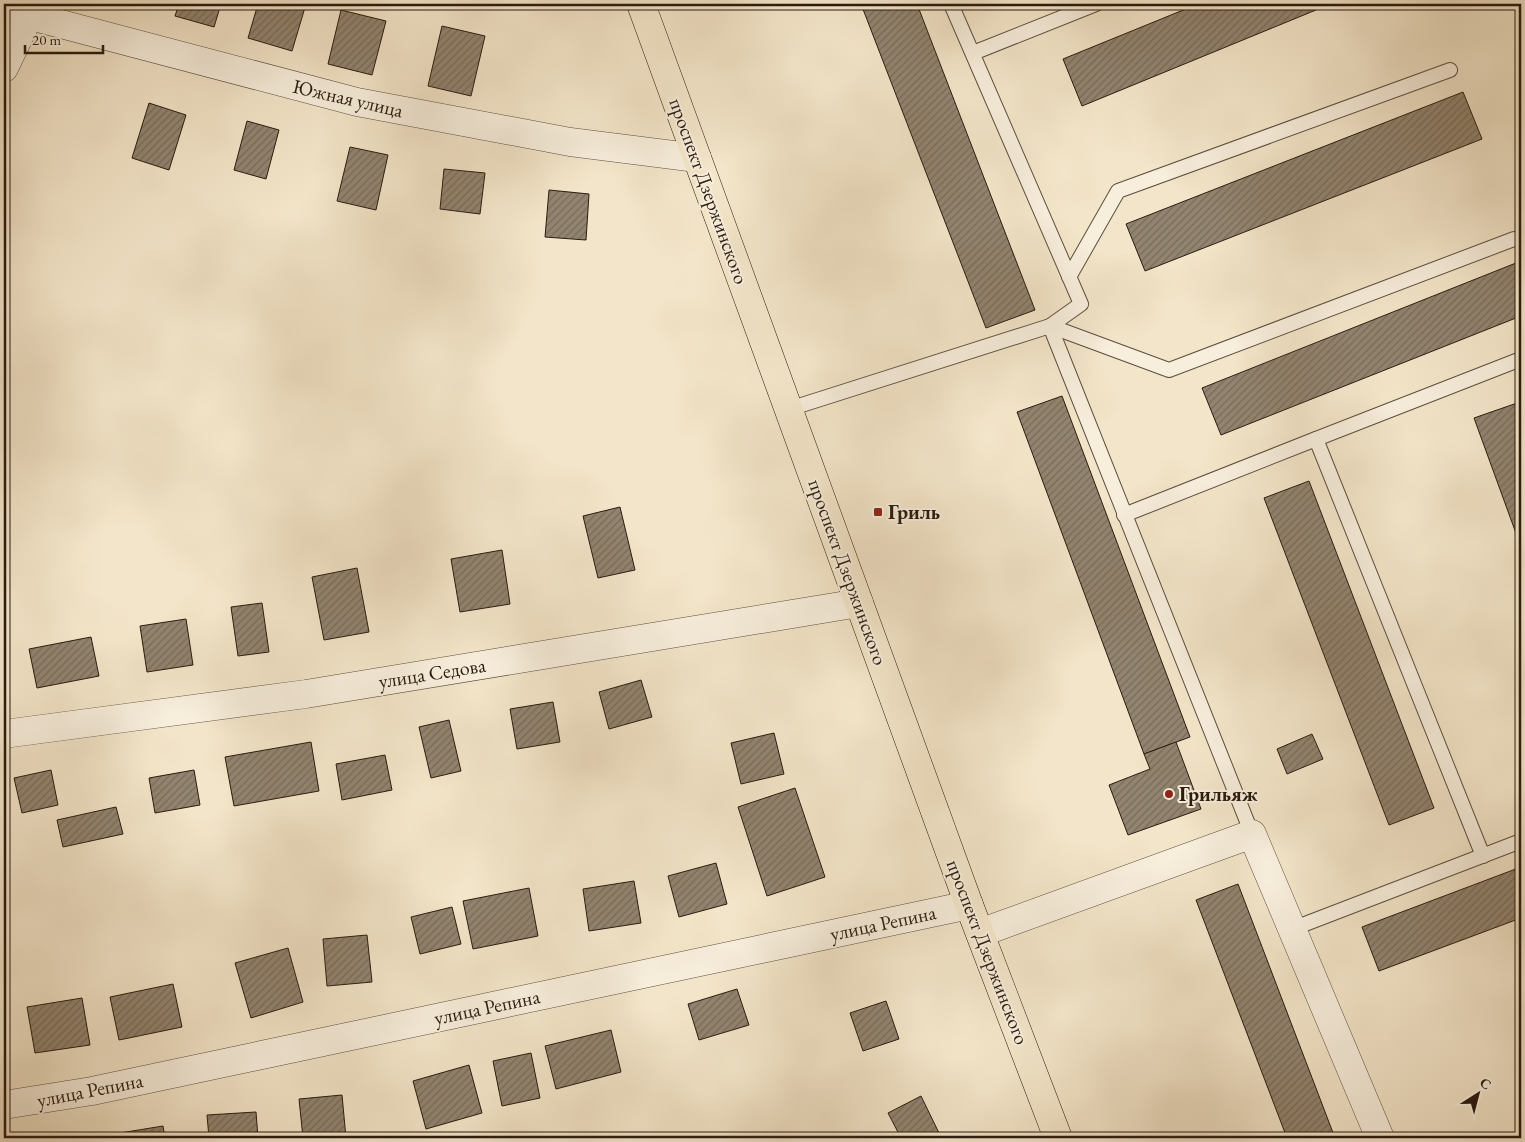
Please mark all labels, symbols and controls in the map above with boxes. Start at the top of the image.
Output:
scale bar [25,22,102,54]
text: 20 m [32,30,61,49]
street label: Южная улица [290,73,406,123]
street label: проспект Дзержинского [663,94,755,288]
street label: проспект Дзержинского [802,475,894,669]
place label: Гриль [888,499,940,525]
marker: Гриль [872,506,884,518]
street label: улица Седова [377,652,487,694]
place label: Грильяж [1179,781,1258,807]
marker: Грильяж [1163,788,1175,800]
street label: проспект Дзержинского [941,856,1035,1048]
street label: улица Репина [828,899,938,947]
street label: улица Репина [432,983,542,1031]
street label: улица Репина [35,1067,145,1113]
north arrow [1452,1070,1502,1120]
text: С [1476,1073,1495,1094]

